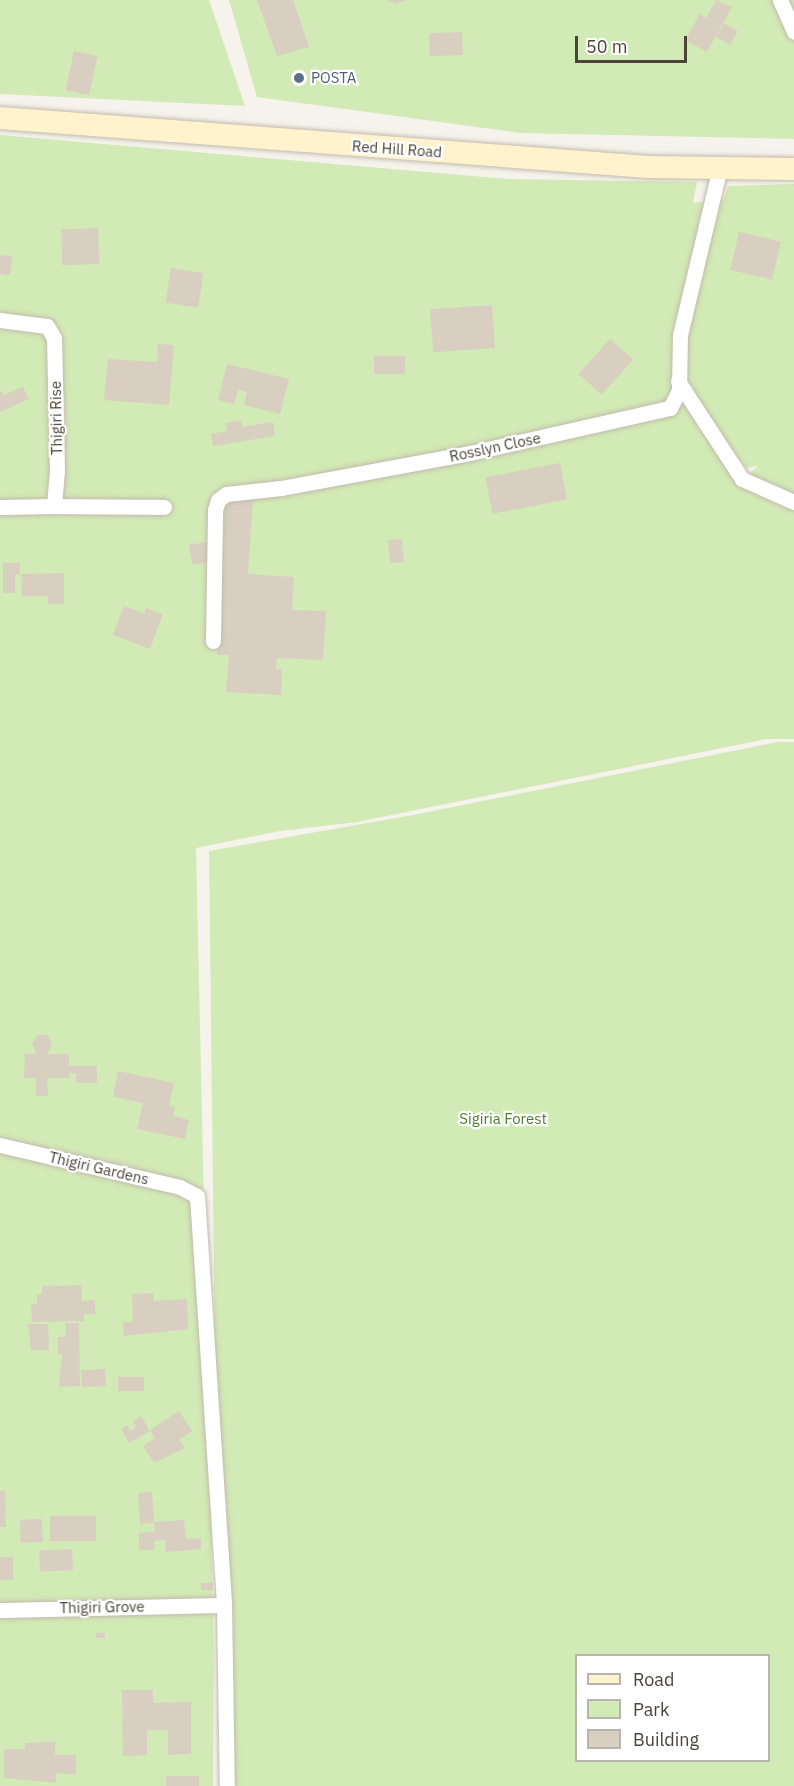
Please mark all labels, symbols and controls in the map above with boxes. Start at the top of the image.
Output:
scale bar [578,24,690,62]
text: 50 m [586,35,628,58]
place label: POSTA [311,69,356,87]
marker: POSTA [292,71,306,85]
street label: Red Hill Road [351,137,443,161]
street label: Thigiri Rise [46,381,66,455]
street label: Rosslyn Close [448,429,542,465]
park label: Sigiria Forest [459,1110,547,1128]
street label: Thigiri Gardens [47,1148,151,1188]
street label: Thigiri Grove [59,1597,145,1617]
legend [575,1654,770,1762]
text: Road [633,1668,674,1691]
text: Park [633,1698,669,1721]
text: Building [633,1728,699,1751]

